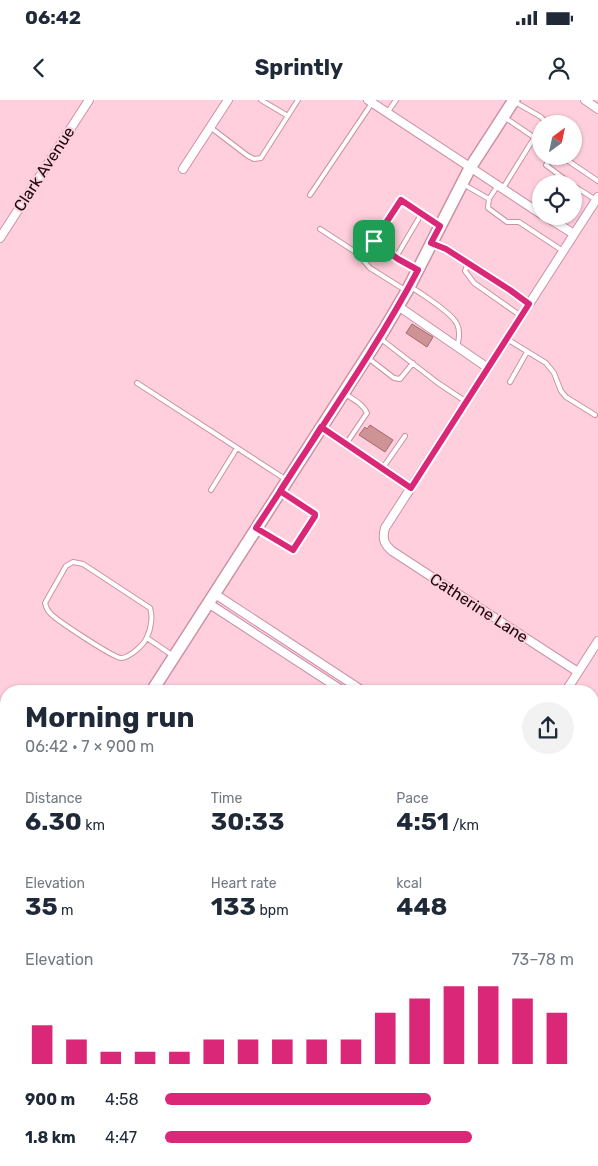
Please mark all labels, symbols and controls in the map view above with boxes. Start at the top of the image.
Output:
text: 06:42 [25,6,81,29]
icon: back [25,54,53,82]
text: Sprintly [255,54,343,81]
icon: person [545,54,573,82]
north arrow [532,115,582,165]
map controls [532,115,582,225]
street label: Clark Avenue [10,123,78,215]
button: locate [532,175,582,225]
pin [353,220,395,262]
icon: arrive [360,227,388,255]
street label: Catherine Lane [426,569,532,647]
text: Morning run [25,701,194,734]
button: share [522,702,574,754]
text: 06:42 · 7 × 900 m [25,737,154,756]
text: Distance [25,790,82,807]
text: Time [211,790,242,807]
text: Pace [396,790,428,807]
text: 6.30 [25,807,82,836]
text: 30:33 [211,807,284,836]
text: 4:51 [396,807,449,836]
text: km [82,817,105,834]
text: /km [449,817,479,834]
text: Elevation [25,875,85,892]
text: Heart rate [211,875,277,892]
text: kcal [396,875,422,892]
text: 35 [25,892,58,921]
text: 133 [211,892,256,921]
text: 448 [396,892,447,921]
text: m [58,902,74,919]
text: bpm [256,902,289,919]
text: Elevation [25,950,94,969]
text: 73–78 m [511,950,574,969]
text: 900 m [25,1090,75,1109]
text: 4:58 [105,1090,139,1109]
text: 1.8 km [25,1128,76,1147]
text: 4:47 [105,1128,137,1147]

